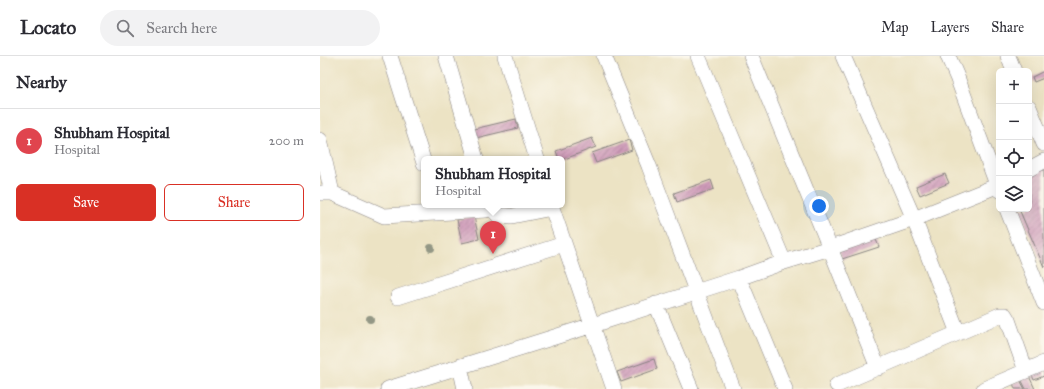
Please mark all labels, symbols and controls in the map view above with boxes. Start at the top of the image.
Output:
search box [100,10,380,46]
text: Locato [20,16,76,39]
icon: search [114,17,136,39]
text: Search here [146,19,217,37]
text: Map [881,19,909,36]
text: Layers [931,19,969,36]
text: Share [991,19,1024,36]
map controls [996,68,1032,212]
button: + [996,68,1032,104]
text: Nearby [16,72,67,93]
button: − [996,104,1032,140]
text: Shubham Hospital [54,124,170,142]
text: 1 [26,133,32,149]
text: 200 m [269,133,304,149]
button: locate [996,140,1032,176]
text: Hospital [54,142,100,158]
popup [421,156,565,208]
text: Shubham Hospital [435,165,551,183]
button: layers [996,176,1032,212]
text: Hospital [435,183,481,199]
button: Save [16,184,156,221]
button: Share [164,184,304,221]
your location [809,196,829,216]
pin: 1 [480,221,506,254]

